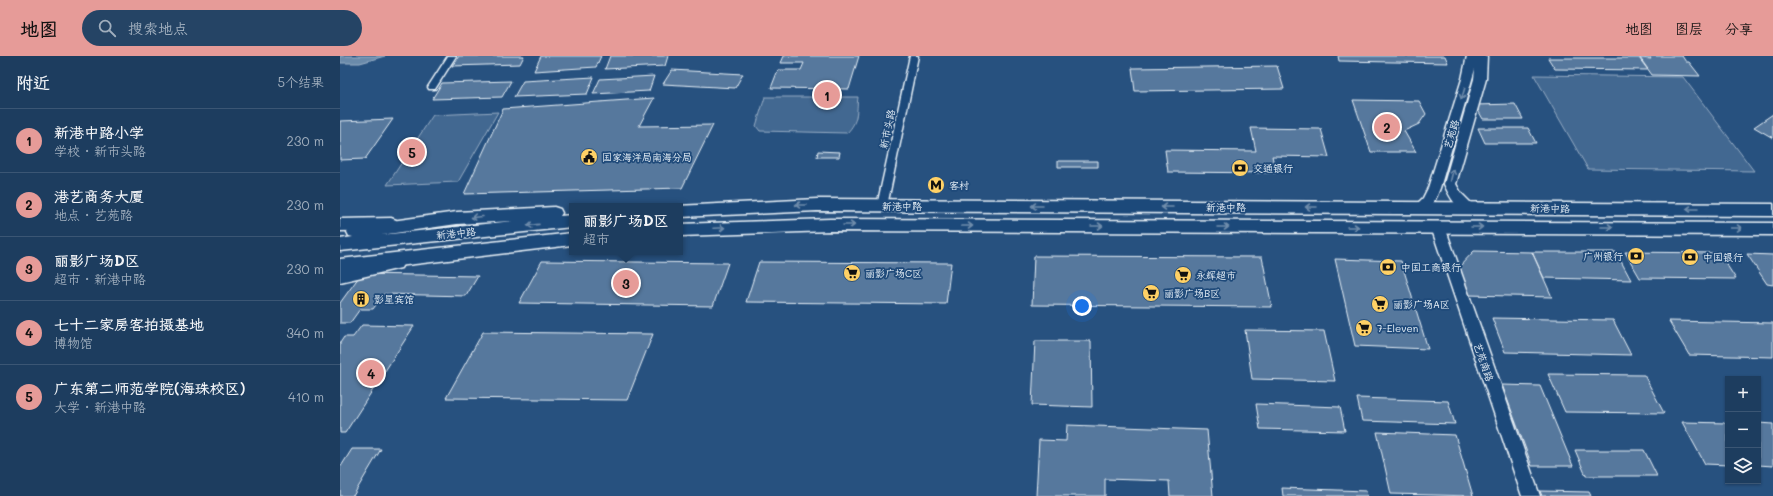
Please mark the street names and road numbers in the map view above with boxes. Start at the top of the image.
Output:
street label: 新市头路 [876,108,898,150]
street label: 艺苑路 [1440,118,1462,150]
street label: 新港中路 [882,199,922,213]
street label: 新港中路 [1206,200,1246,214]
street label: 新港中路 [1530,201,1570,215]
street label: 新港中路 [435,224,477,242]
street label: 艺苑南路 [1471,341,1497,383]

